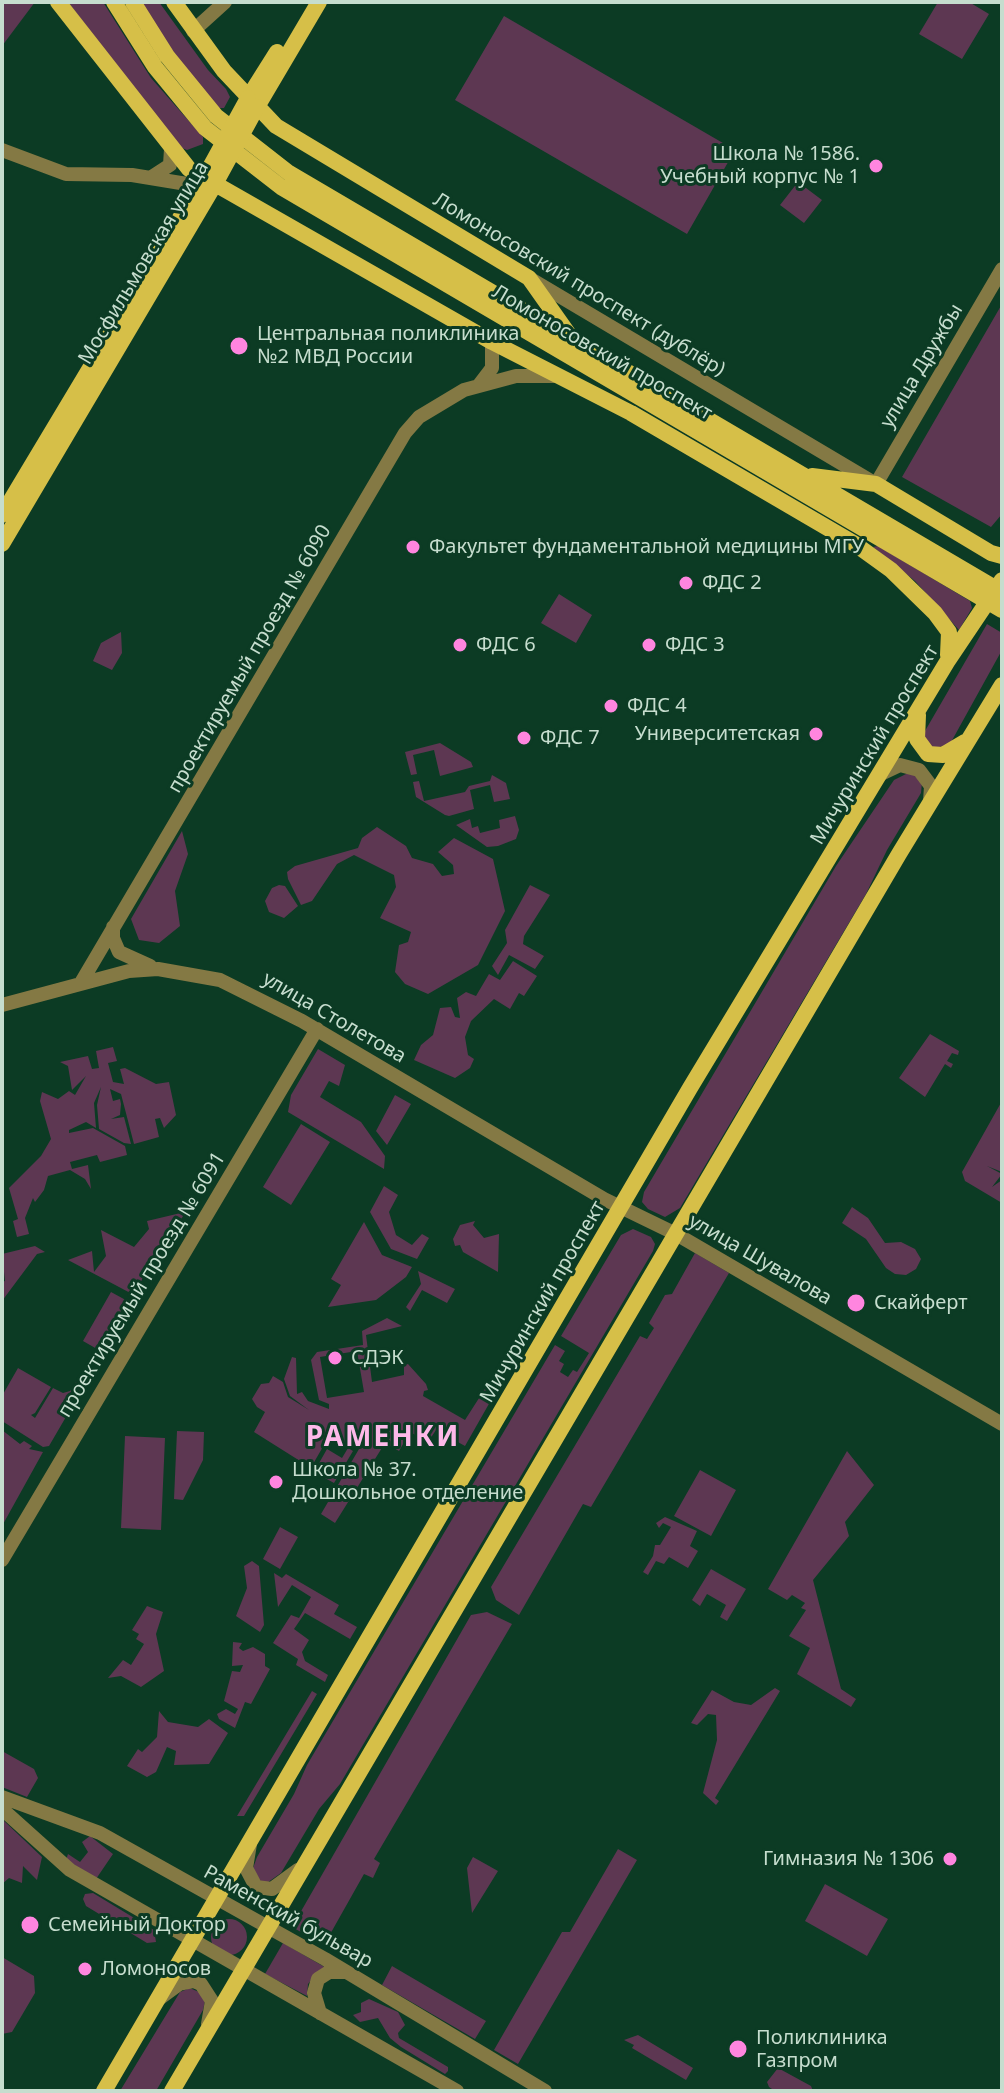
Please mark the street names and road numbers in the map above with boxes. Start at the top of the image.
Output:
street label: Мосфильмовская улица [74,157,214,369]
street label: Ломоносовский проспект (дублёр) [429,188,729,382]
street label: Ломоносовский проспект [488,280,716,426]
street label: улица Дружбы [876,300,968,432]
street label: проектируемый проезд № 6090 [163,521,337,797]
street label: Мичуринский проспект [806,641,944,849]
street label: улица Столетова [258,967,410,1069]
street label: проектируемый проезд № 6091 [53,1148,231,1422]
street label: Мичуринский проспект [475,1197,611,1407]
street label: улица Шувалова [684,1209,836,1311]
street label: Раменский бульвар [199,1861,377,1973]

